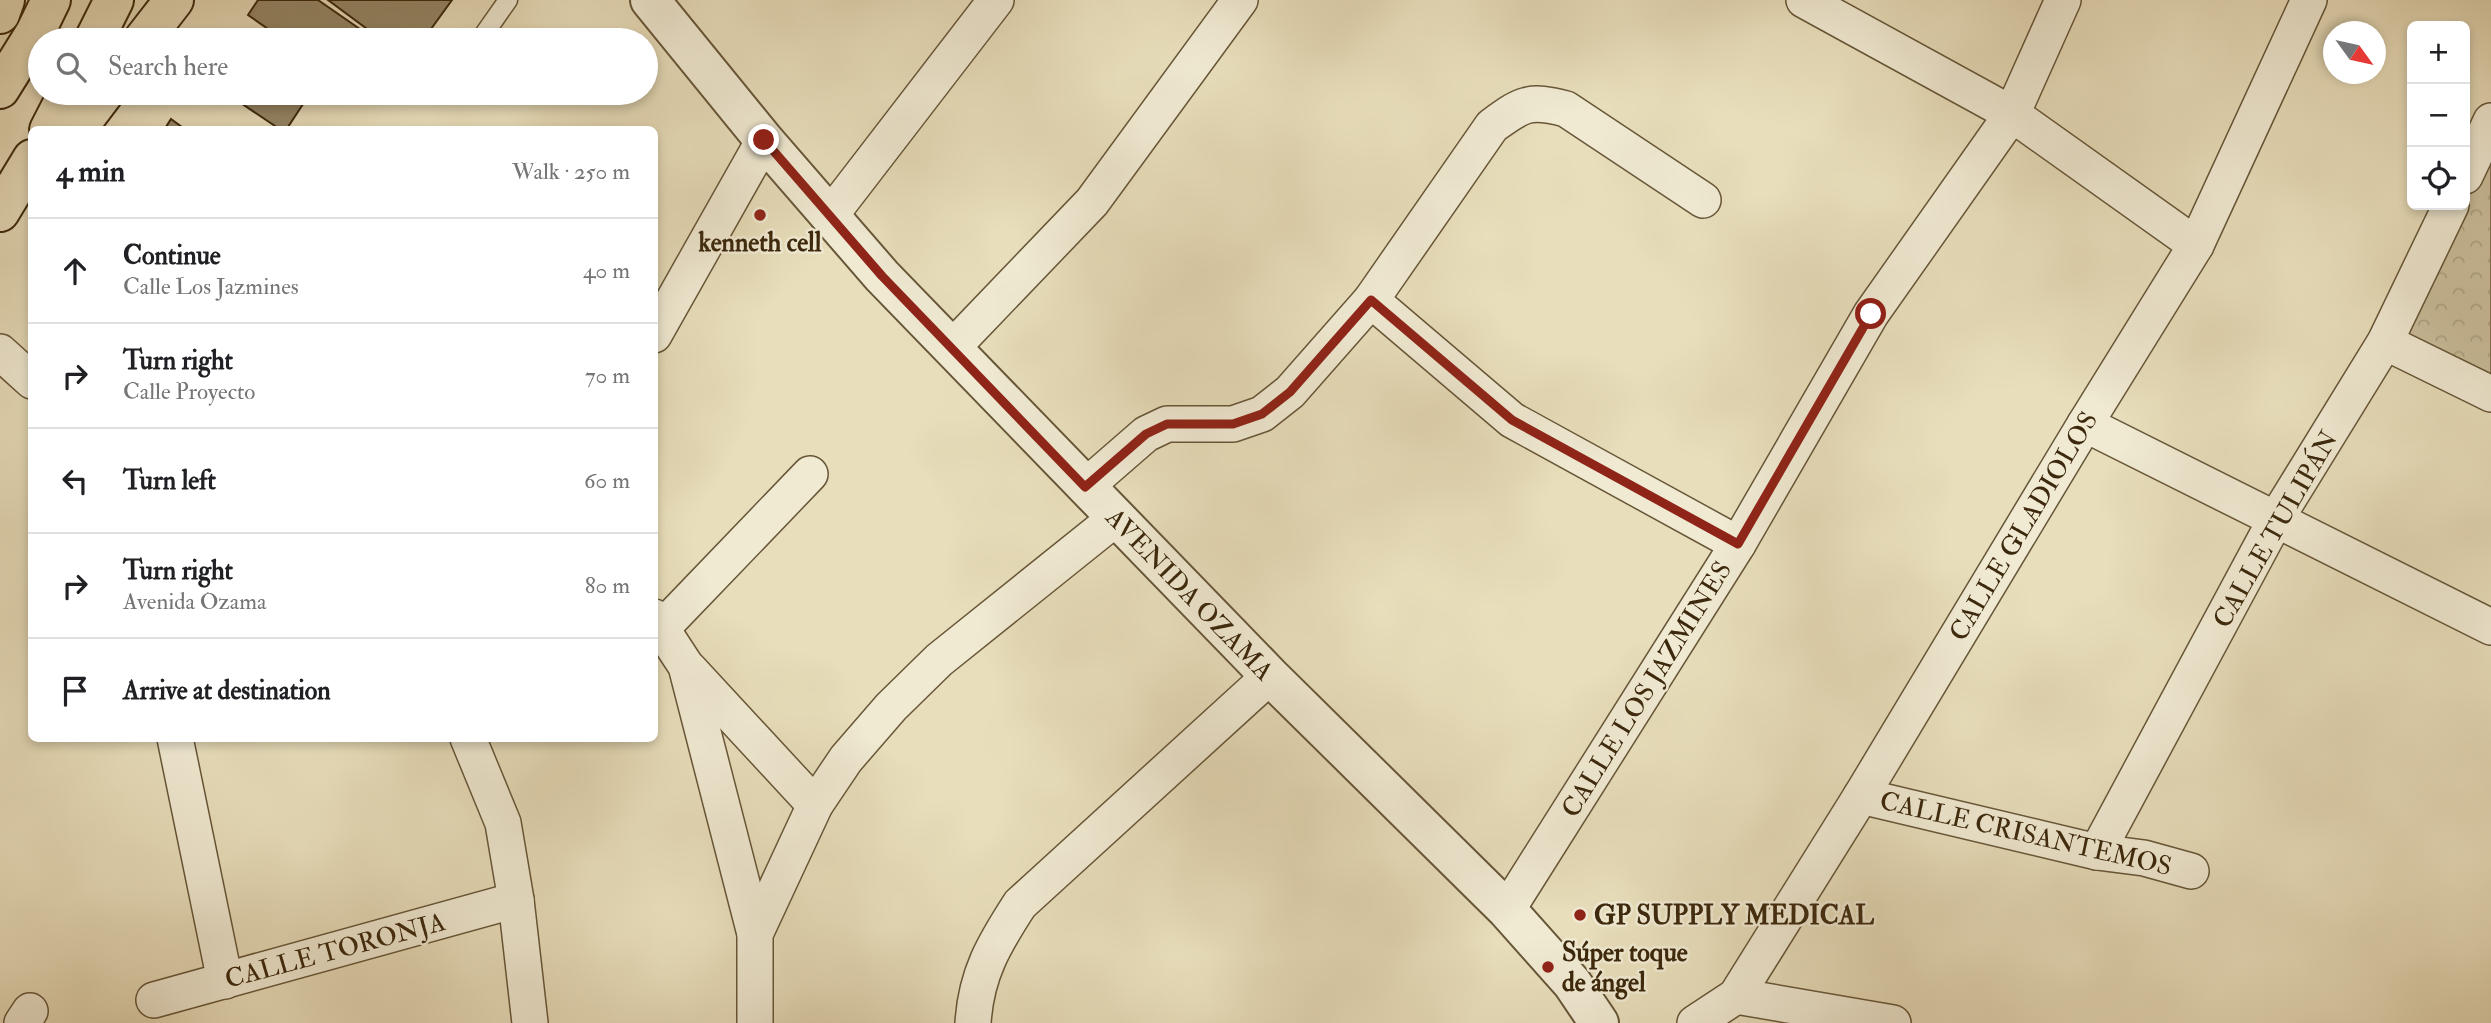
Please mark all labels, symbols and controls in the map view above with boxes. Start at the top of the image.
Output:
north arrow [2323,21,2386,84]
map controls [2407,21,2470,210]
button: + [2407,21,2470,84]
search box [28,28,658,105]
icon: search [52,48,90,86]
text: Search here [108,51,228,83]
button: − [2407,84,2470,147]
route end [748,124,779,155]
button: locate [2407,147,2470,210]
text: 4 min [56,153,125,190]
text: Walk · 250 m [512,157,630,186]
marker: kenneth cell [752,207,768,223]
place label: kenneth cell [698,227,822,259]
text: Continue [123,240,221,272]
icon: ahead [56,252,94,290]
text: 40 m [583,256,630,285]
text: Calle Los Jazmines [123,272,299,301]
route start [1855,298,1886,329]
text: Turn right [123,345,233,377]
icon: right [56,357,94,395]
text: 70 m [585,361,630,390]
text: Calle Proyecto [123,377,255,406]
street label: CALLE GLADIOLOS [1943,406,2105,647]
street label: CALLE TULIPÁN [2205,424,2346,634]
icon: left [56,462,94,500]
text: Turn left [123,465,216,497]
text: 60 m [584,466,630,495]
street label: AVENIDA OZAMA [1098,501,1280,688]
text: Turn right [123,555,233,587]
street label: CALLE LOS JAZMINES [1555,556,1739,824]
icon: right [56,567,94,605]
text: 80 m [585,571,630,600]
text: Avenida Ozama [123,587,266,616]
icon: arrive [56,672,94,710]
text: Arrive at destination [123,675,331,707]
street label: CALLE CRISANTEMOS [1877,785,2175,883]
place label: GP SUPPLY MEDICAL [1594,900,1874,932]
street label: CALLE TORONJA [222,906,449,996]
marker: GP SUPPLY MEDICAL [1572,907,1588,923]
place label: Súper toque de ángel [1562,937,1688,1000]
marker: Súper toque de ángel [1540,959,1556,975]

